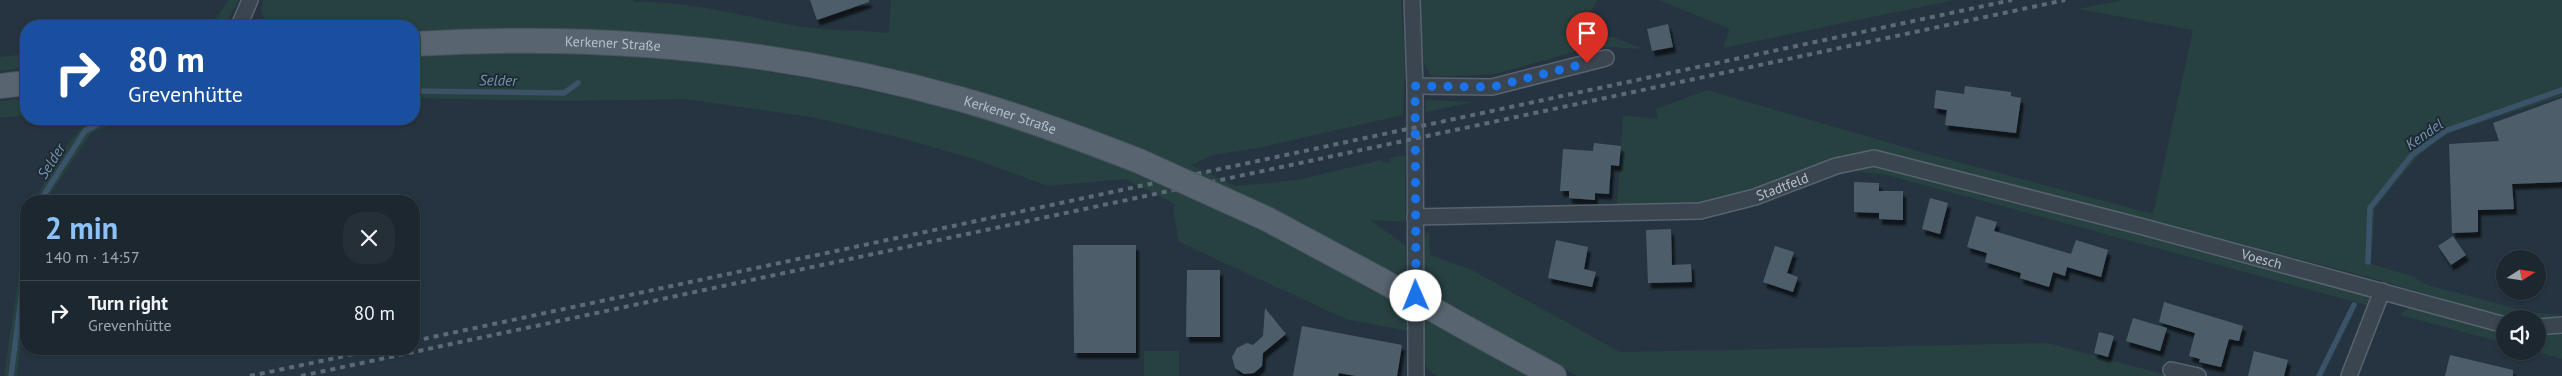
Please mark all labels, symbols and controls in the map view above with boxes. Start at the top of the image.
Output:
pin [1566,12,1608,63]
icon: arrive [1573,19,1601,47]
street label: Kerkener Straße [565,32,662,55]
text: 80 m [128,36,205,82]
icon: right [45,40,110,105]
water label: Selder [479,70,518,90]
text: Grevenhütte [128,80,243,108]
street label: Kerkener Straße [962,92,1059,138]
water label: Kendel [2401,114,2447,154]
water label: Selder [33,139,70,182]
street label: Stadtfeld [1754,168,1811,205]
text: 2 min [45,208,118,247]
button: close [343,212,395,264]
street label: Voesch [2238,245,2284,273]
text: 140 m · 14:57 [45,247,140,267]
north arrow [2496,250,2546,300]
map controls [2496,250,2546,360]
position arrow [1389,269,1441,321]
text: Turn right [88,291,168,315]
icon: right [45,299,73,327]
text: 80 m [354,301,395,325]
button: sound [2496,310,2546,360]
text: Grevenhütte [88,315,172,335]

